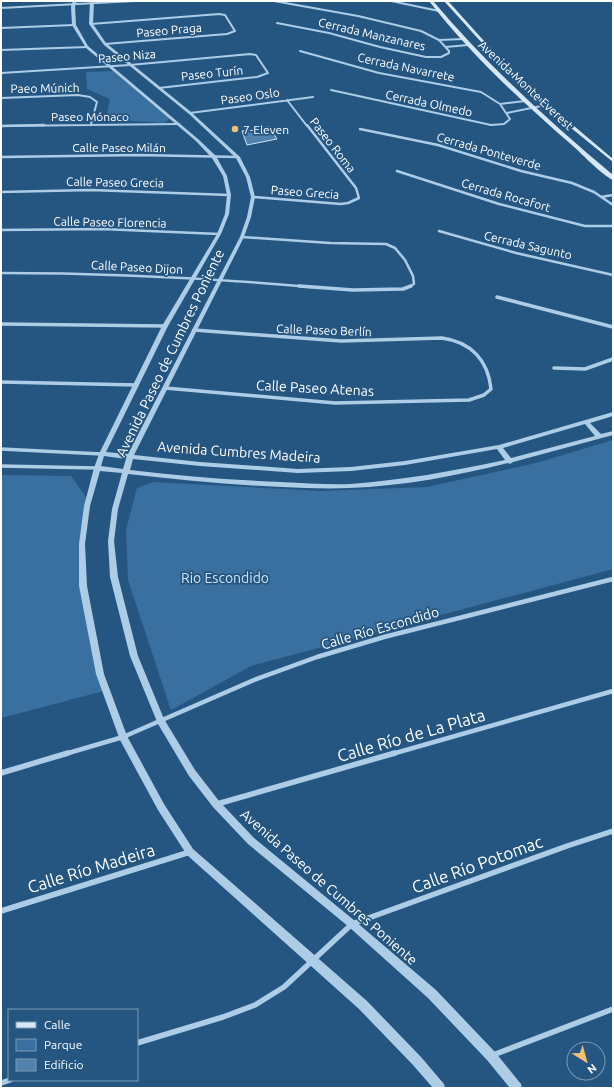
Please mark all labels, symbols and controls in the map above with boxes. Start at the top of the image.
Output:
street label: Cerrada Manzanares [317,15,427,53]
street label: Paseo Praga [136,21,202,39]
street label: Avenida Monte Everest [476,38,576,132]
street label: Paseo Niza [98,47,156,65]
street label: Cerrada Navarrete [356,50,456,84]
street label: Paseo Turín [180,63,244,83]
street label: Paeo Múnich [10,81,80,95]
street label: Paseo Oslo [220,85,280,107]
street label: Cerrada Olmedo [384,87,474,119]
street label: Paseo Mónaco [51,110,129,123]
street label: Paseo Roma [308,115,358,175]
place label: 7-Eleven [243,123,289,136]
marker: 7-Eleven [230,124,240,134]
street label: Cerrada Ponteverde [435,130,543,172]
street label: Calle Paseo Milán [72,141,166,154]
street label: Calle Paseo Grecia [66,175,164,189]
street label: Cerrada Rocafort [460,176,552,214]
street label: Paseo Grecia [270,183,340,201]
street label: Calle Paseo Florencia [53,215,167,229]
street label: Cerrada Sagunto [483,229,573,261]
street label: Avenida Paseo de Cumbres Poniente [113,247,227,459]
street label: Calle Paseo Dijon [91,258,183,276]
street label: Calle Paseo Berlín [276,322,372,338]
street label: Calle Paseo Atenas [256,377,374,399]
street label: Avenida Cumbres Madeira [157,438,321,466]
park label: Rio Escondido [181,570,269,586]
street label: Calle Río Escondido [319,603,441,653]
street label: Calle Río de La Plata [335,705,487,765]
street label: Avenida Paseo de Cumbres Poniente [237,806,421,968]
street label: Calle Río Potomac [409,831,545,896]
street label: Calle Río Madeira [25,840,157,896]
legend [8,1009,138,1081]
text: Calle [44,1018,70,1031]
text: Parque [44,1038,82,1051]
north arrow [566,1041,606,1081]
text: Edificio [44,1058,84,1071]
text: N [585,1062,599,1076]

